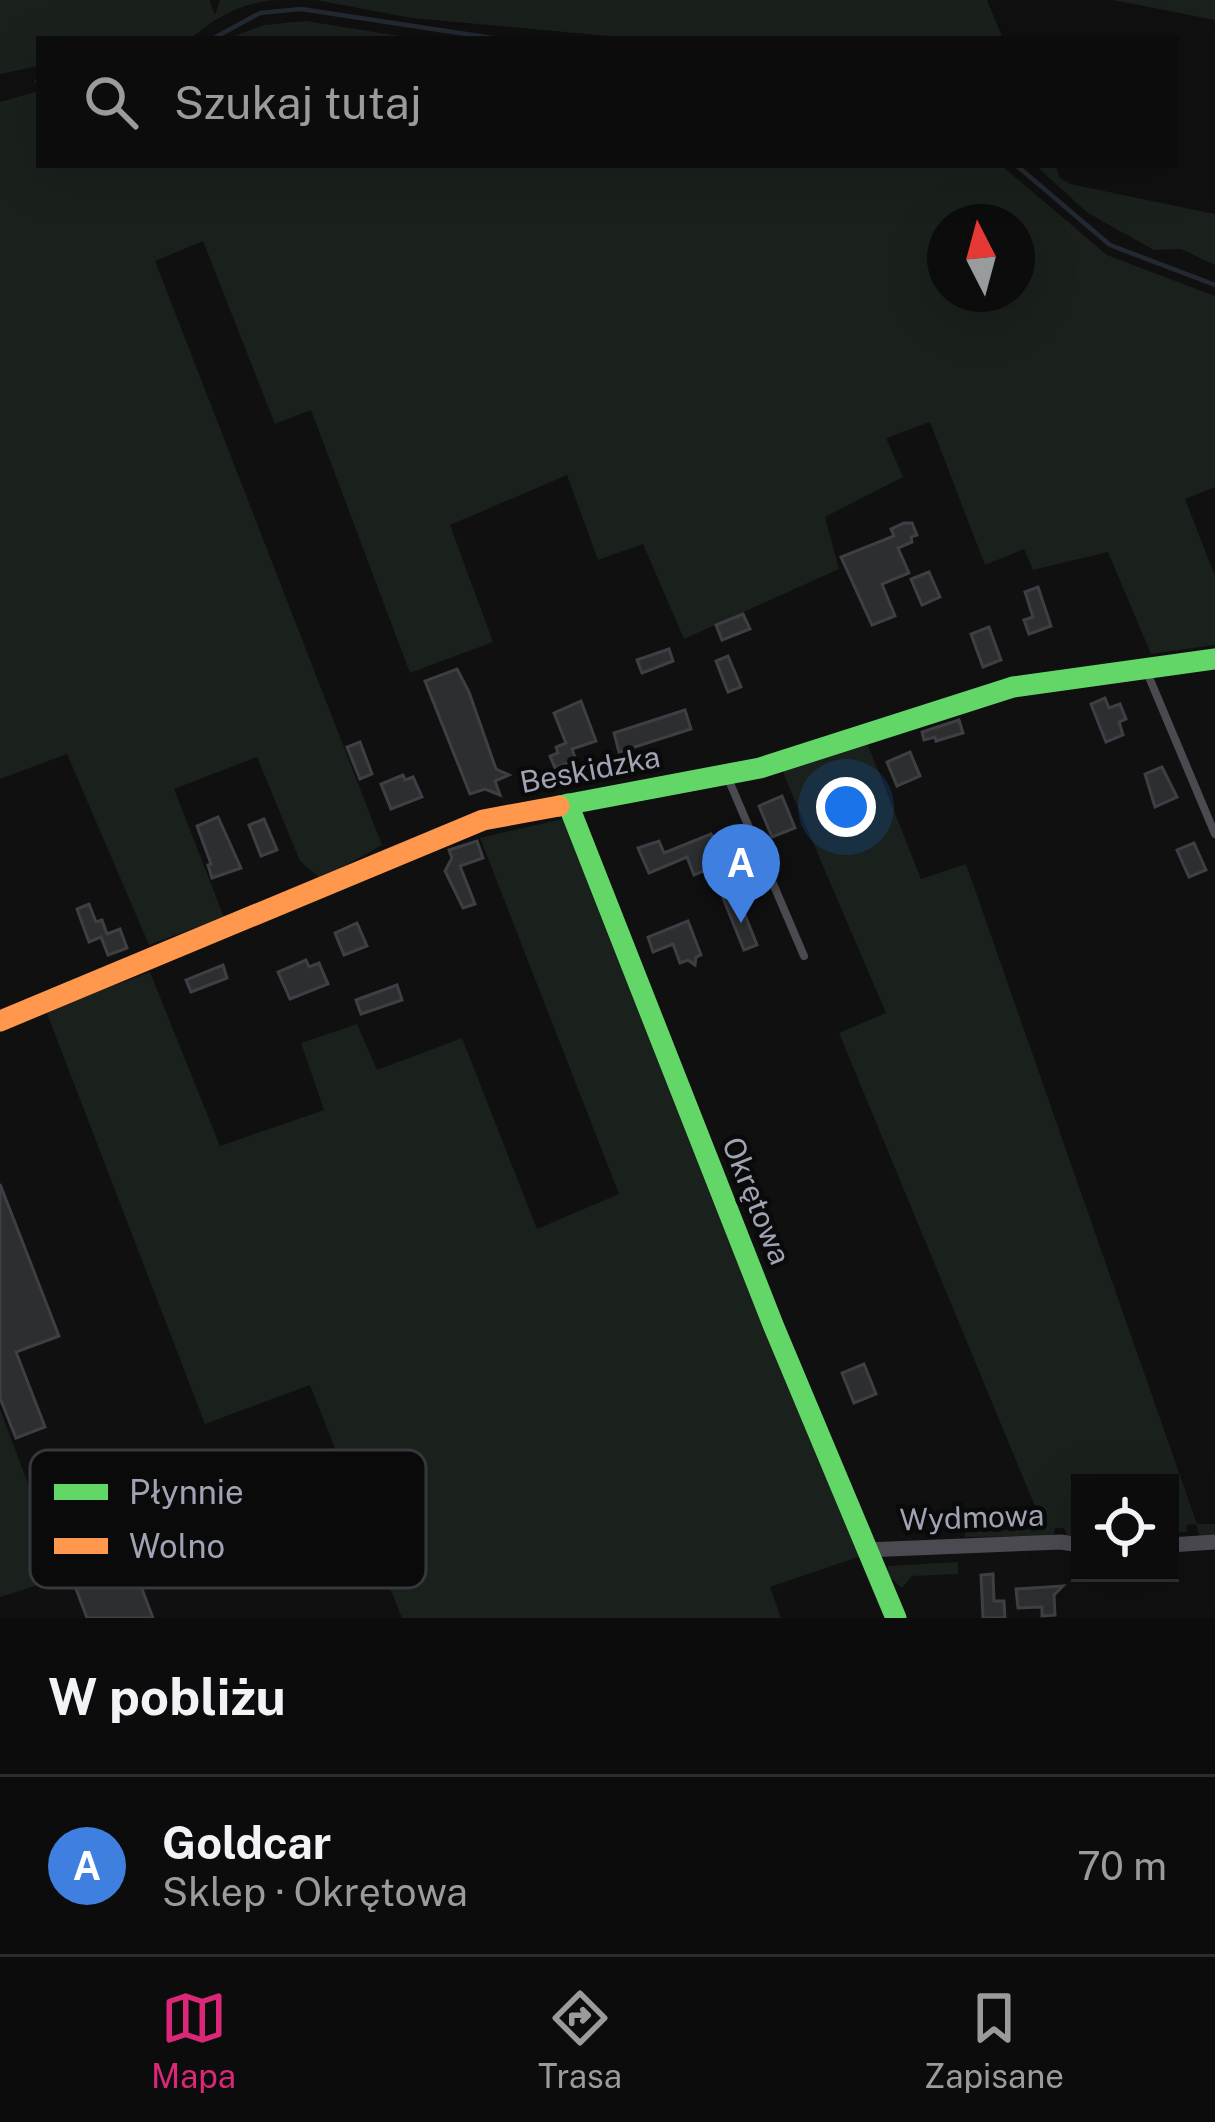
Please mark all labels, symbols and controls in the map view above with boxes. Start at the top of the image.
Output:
search box [36,36,1179,168]
icon: search [78,69,144,135]
text: Szukaj tutaj [174,76,422,129]
north arrow [927,204,1035,312]
street label: Beskidzka [517,738,663,800]
your location [816,777,876,837]
pin: A [702,824,780,923]
street label: Okrętowa [715,1132,799,1270]
legend [30,1450,426,1588]
text: Płynnie [129,1473,244,1511]
map controls [1071,1474,1179,1582]
button: locate [1071,1474,1179,1582]
street label: Wydmowa [899,1496,1045,1538]
text: Wolno [129,1527,225,1565]
text: W pobliżu [48,1667,286,1726]
text: Goldcar [162,1816,331,1869]
text: A [73,1843,101,1889]
text: 70 m [1077,1843,1167,1889]
text: Sklep · Okrętowa [162,1869,468,1915]
tab: Mapa [151,1985,236,2095]
tab: Trasa [538,1985,622,2095]
tab: Zapisane [924,1985,1064,2095]

